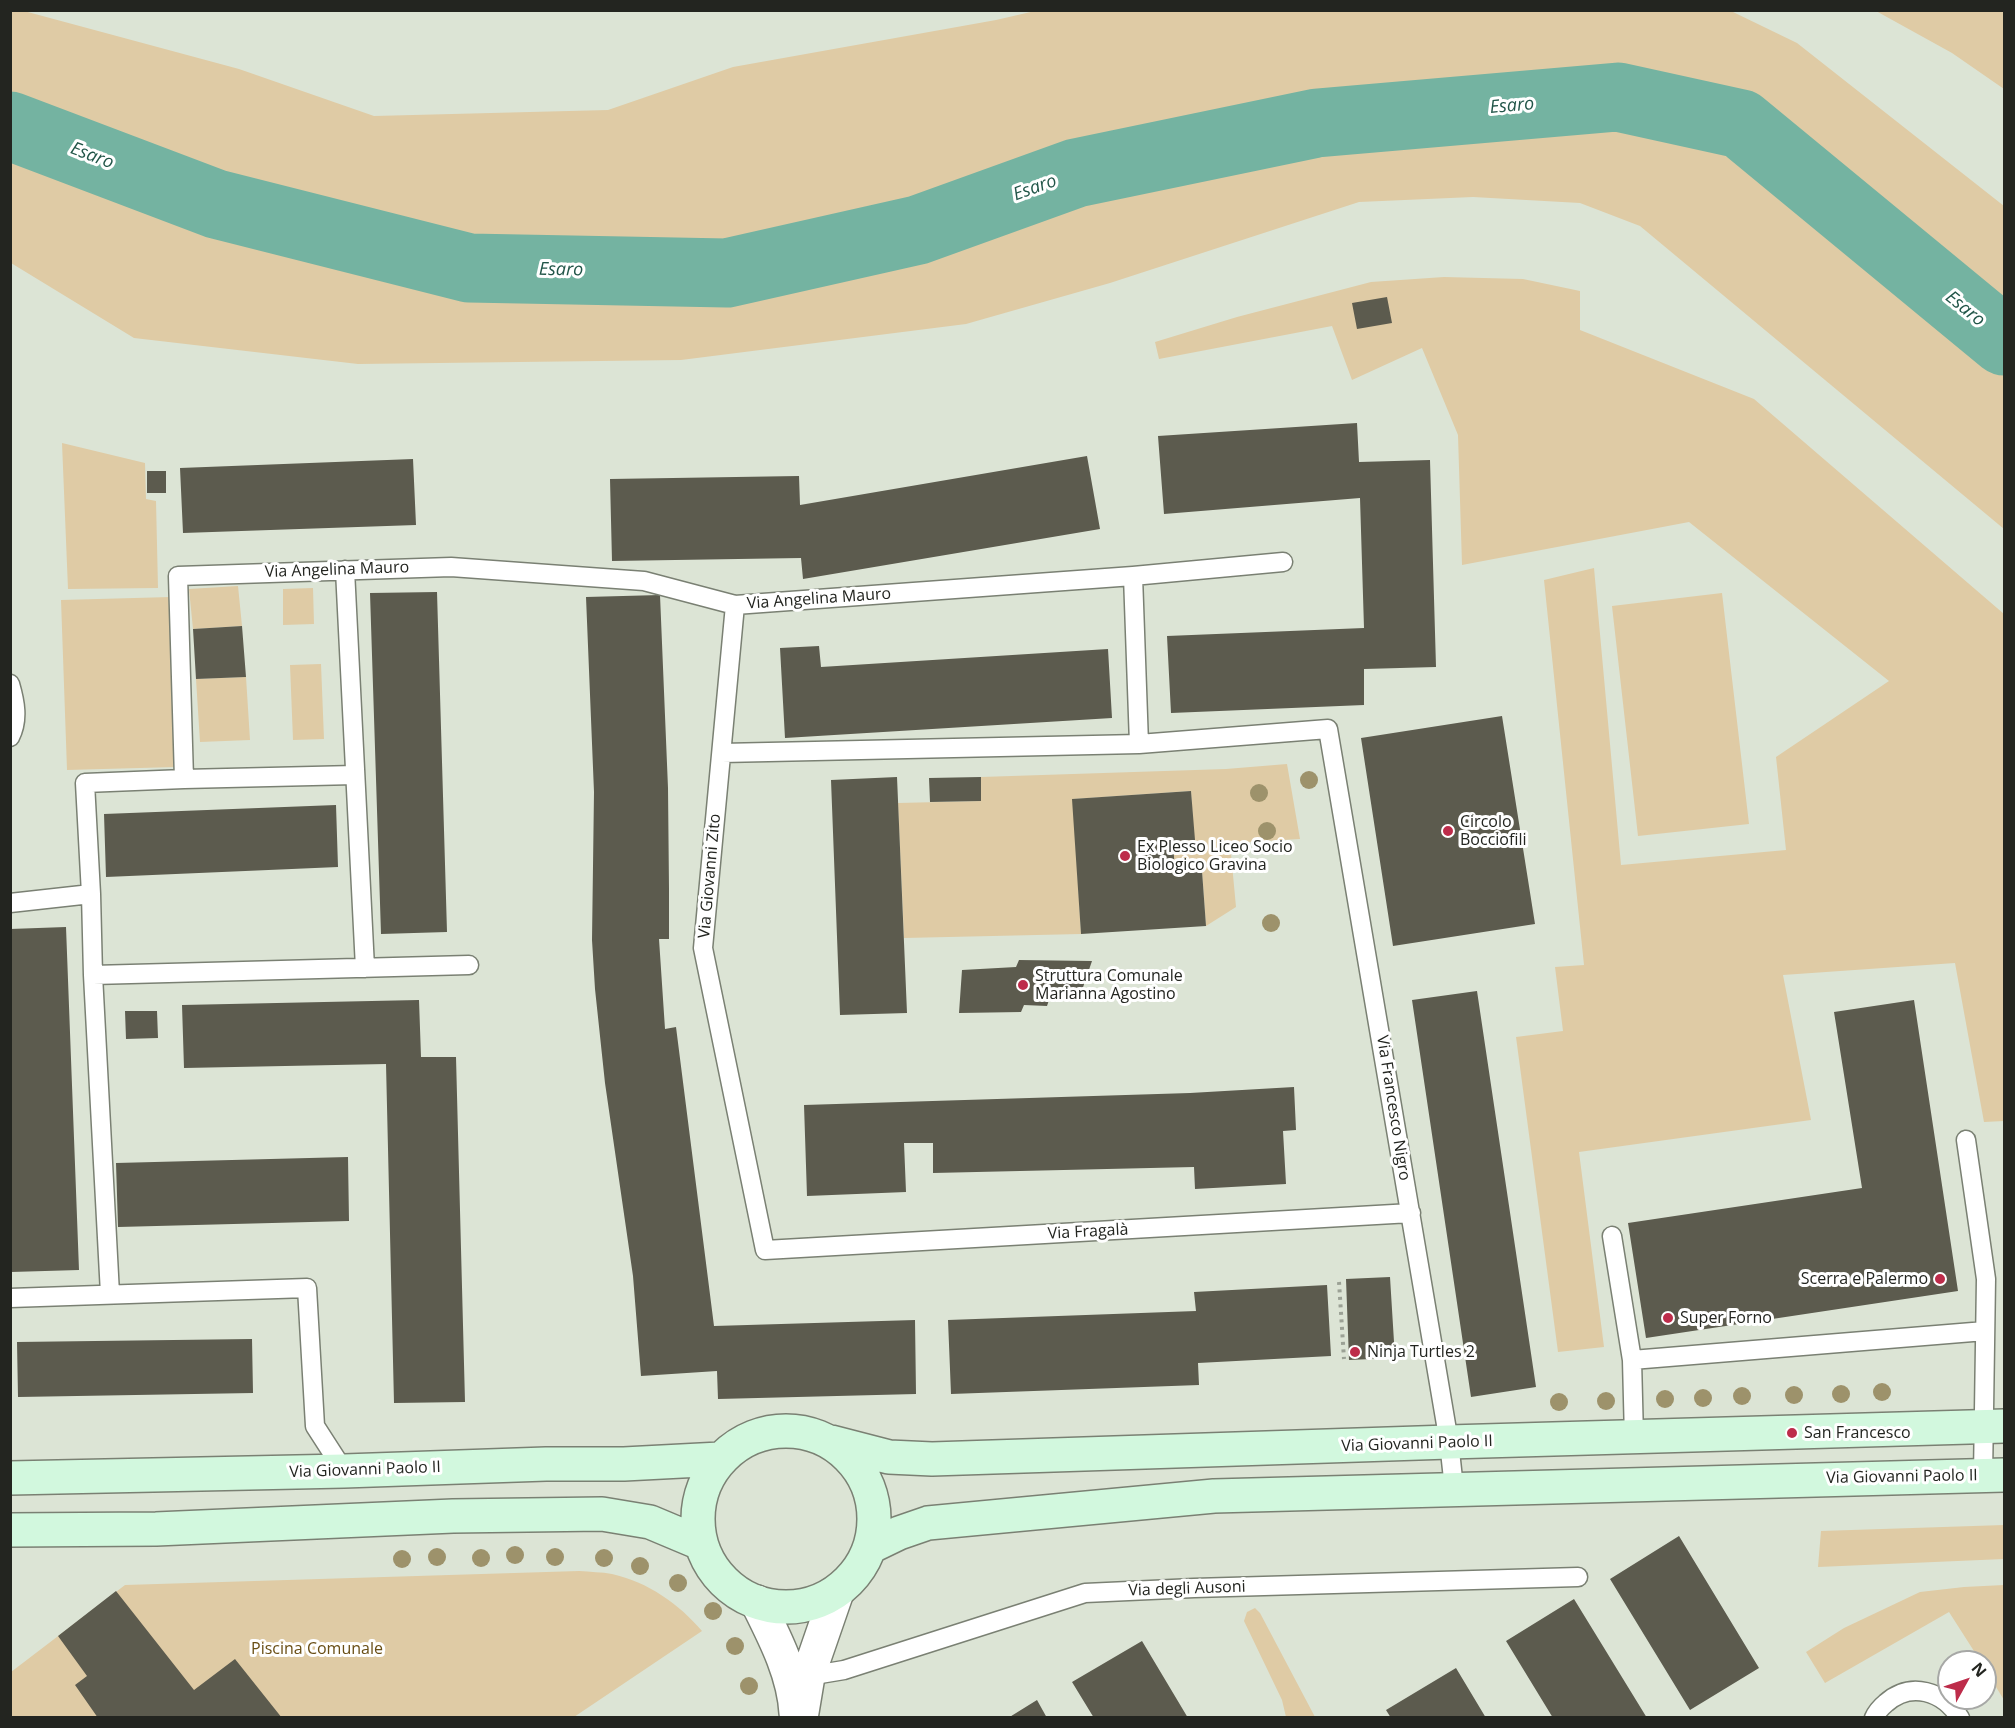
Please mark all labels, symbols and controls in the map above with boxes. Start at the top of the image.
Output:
water label: Esaro [1489,93,1535,119]
water label: Esaro [67,138,117,174]
water label: Esaro [1010,170,1060,206]
water label: Esaro [539,259,583,281]
water label: Esaro [1941,287,1989,331]
street label: Via Angelina Mauro [264,558,410,582]
street label: Via Angelina Mauro [746,584,892,614]
place label: Circolo Bocciofili [1460,812,1526,850]
street label: Via Giovanni Zito [695,813,725,939]
marker: Circolo Bocciofili [1441,824,1455,838]
place label: Ex Plesso Liceo Socio Biologico Gravina [1137,837,1293,875]
marker: Ex Plesso Liceo Socio Biologico Gravina [1118,849,1132,863]
place label: Struttura Comunale Marianna Agostino [1035,966,1183,1004]
marker: Struttura Comunale Marianna Agostino [1016,978,1030,992]
street label: Via Francesco Nigro [1372,1034,1414,1182]
street label: Via Fragalà [1047,1220,1129,1244]
place label: Scerra e Palermo [1801,1269,1928,1289]
marker: Scerra e Palermo [1933,1272,1947,1286]
place label: Super Forno [1680,1308,1772,1328]
marker: Super Forno [1661,1311,1675,1325]
place label: Ninja Turtles 2 [1367,1342,1475,1362]
marker: Ninja Turtles 2 [1348,1345,1362,1359]
place label: San Francesco [1804,1423,1911,1443]
marker: San Francesco [1785,1426,1799,1440]
street label: Via Giovanni Paolo II [1341,1432,1493,1456]
street label: Via Giovanni Paolo II [289,1458,441,1482]
street label: Via Giovanni Paolo II [1826,1466,1978,1488]
street label: Via degli Ausoni [1128,1577,1246,1601]
park label: Piscina Comunale [251,1639,383,1659]
north arrow [1937,1650,1997,1710]
text: N [1967,1658,1992,1682]

